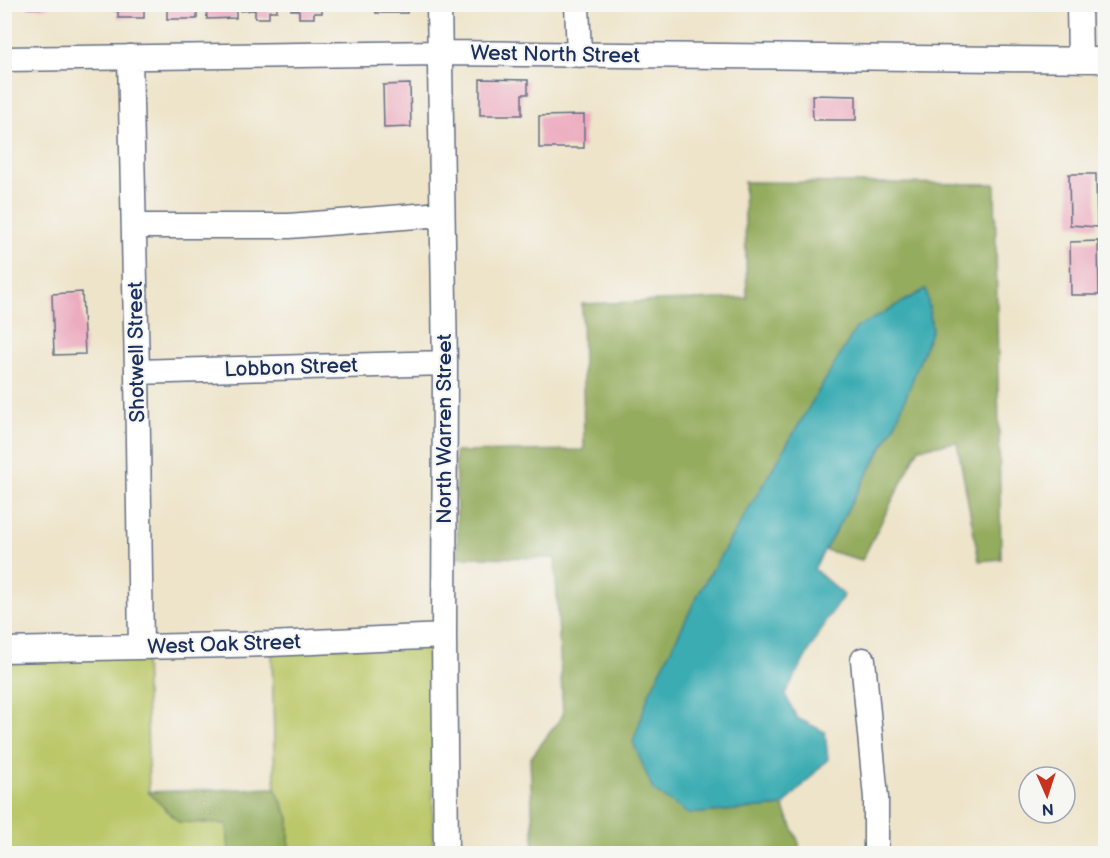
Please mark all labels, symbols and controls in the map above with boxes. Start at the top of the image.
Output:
street label: West North Street [470,41,640,68]
street label: Shotwell Street [123,281,150,423]
street label: North Warren Street [432,333,457,524]
street label: Lobbon Street [224,353,359,382]
street label: West Oak Street [147,629,302,660]
north arrow [1017,765,1077,825]
text: N [1041,799,1054,818]

